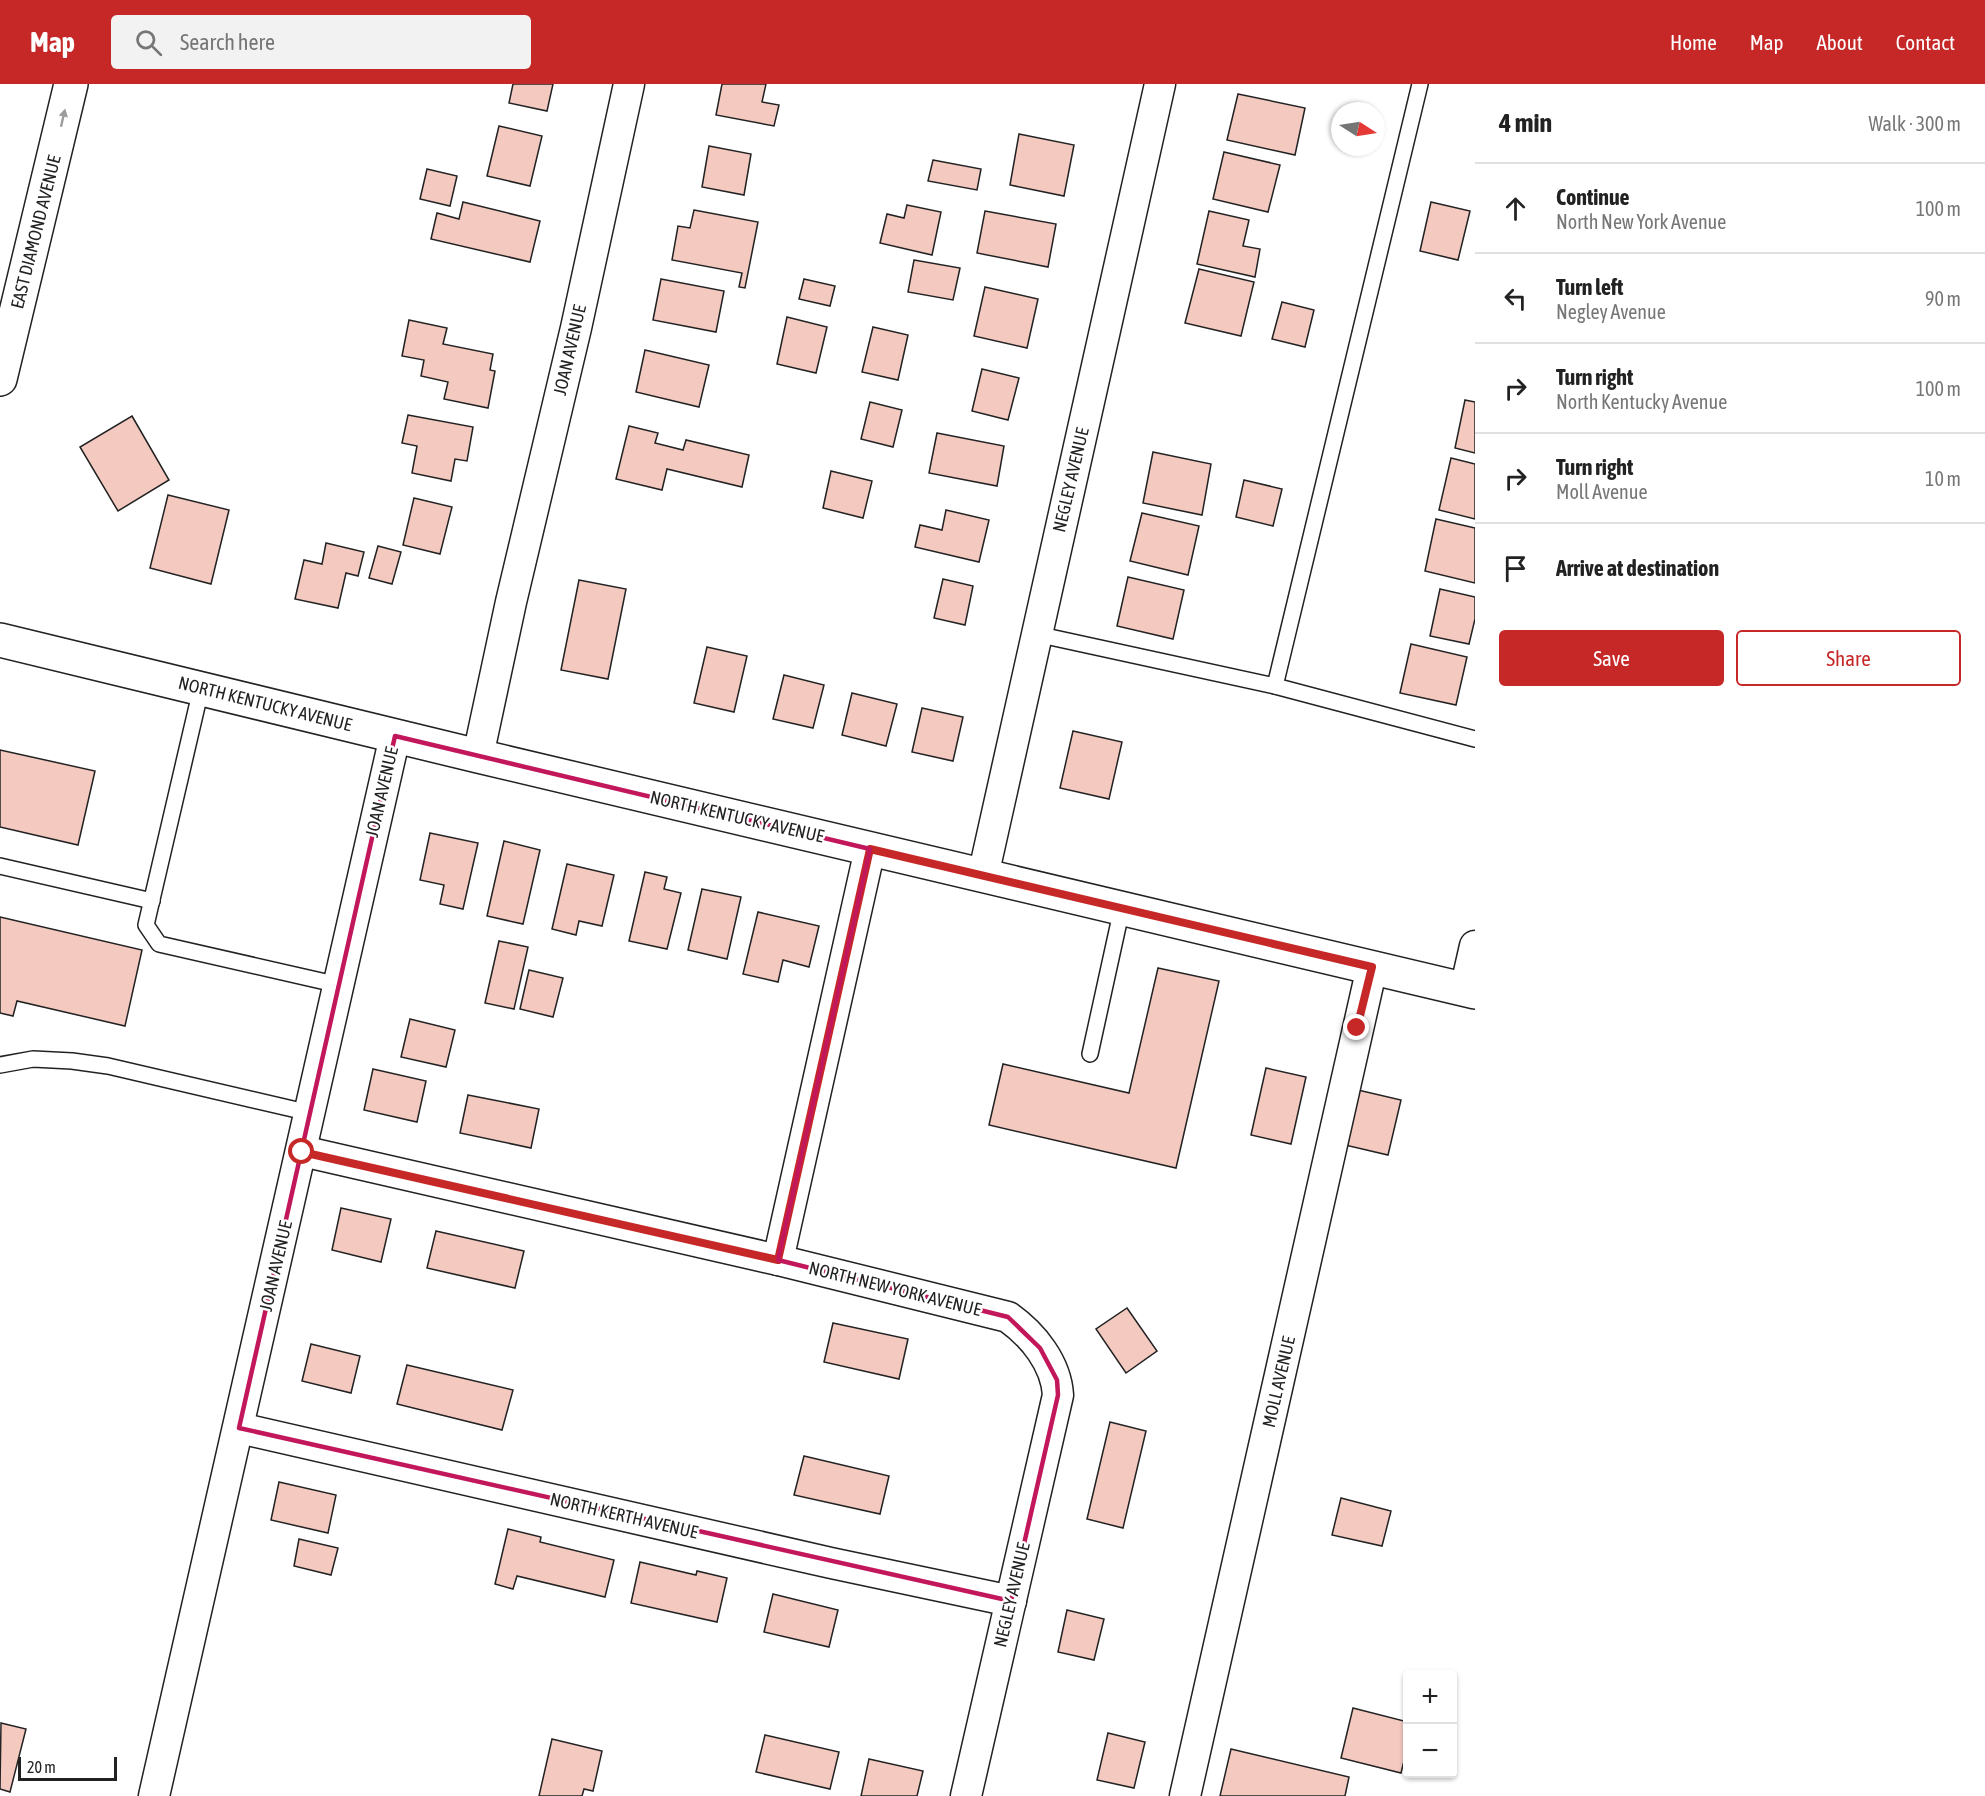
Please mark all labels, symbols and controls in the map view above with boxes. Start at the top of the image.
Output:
search box [111,15,531,69]
text: Map [30,26,75,58]
icon: search [132,26,165,59]
text: Search here [180,29,275,55]
text: Home [1670,30,1717,54]
text: Map [1750,30,1784,54]
text: About [1817,30,1863,54]
text: Contact [1896,30,1955,54]
north arrow [1331,102,1385,156]
one-way arrow [59,108,68,127]
text: 4 min [1499,108,1552,138]
text: Walk · 300 m [1869,112,1961,135]
street label: EAST DIAMOND AVENUE [6,153,65,311]
text: Continue [1556,184,1630,210]
icon: ahead [1499,192,1532,225]
text: 100 m [1916,197,1961,220]
text: North New York Avenue [1556,210,1726,233]
text: Turn left [1556,274,1623,300]
icon: left [1499,282,1532,315]
text: 90 m [1925,287,1961,310]
text: Negley Avenue [1556,300,1666,323]
street label: JOAN AVENUE [549,302,590,397]
text: Turn right [1556,364,1633,390]
icon: right [1499,372,1532,405]
text: 100 m [1916,377,1961,400]
text: North Kentucky Avenue [1556,390,1727,413]
street label: NEGLEY AVENUE [1048,425,1093,534]
text: Turn right [1556,454,1633,480]
icon: right [1499,462,1532,495]
text: 10 m [1925,467,1961,490]
text: Moll Avenue [1556,480,1648,503]
icon: arrive [1499,552,1532,585]
text: Arrive at destination [1556,555,1719,581]
button: Save [1499,630,1724,686]
button: Share [1736,630,1961,686]
street label: NORTH KENTUCKY AVENUE [176,672,354,735]
street label: JOAN AVENUE [361,744,402,839]
street label: NORTH KENTUCKY AVENUE [648,786,826,847]
route end [1343,1014,1369,1040]
route start [288,1138,314,1164]
street label: JOAN AVENUE [255,1218,296,1313]
street label: NORTH NEW YORK AVENUE [807,1257,984,1320]
street label: MOLL AVENUE [1258,1334,1299,1429]
street label: NORTH KERTH AVENUE [548,1488,700,1543]
street label: NEGLEY AVENUE [989,1540,1034,1649]
map controls [1403,1670,1457,1778]
button: + [1403,1670,1457,1724]
button: − [1403,1724,1457,1778]
scale bar [18,1754,117,1782]
text: 20 m [27,1758,56,1776]

